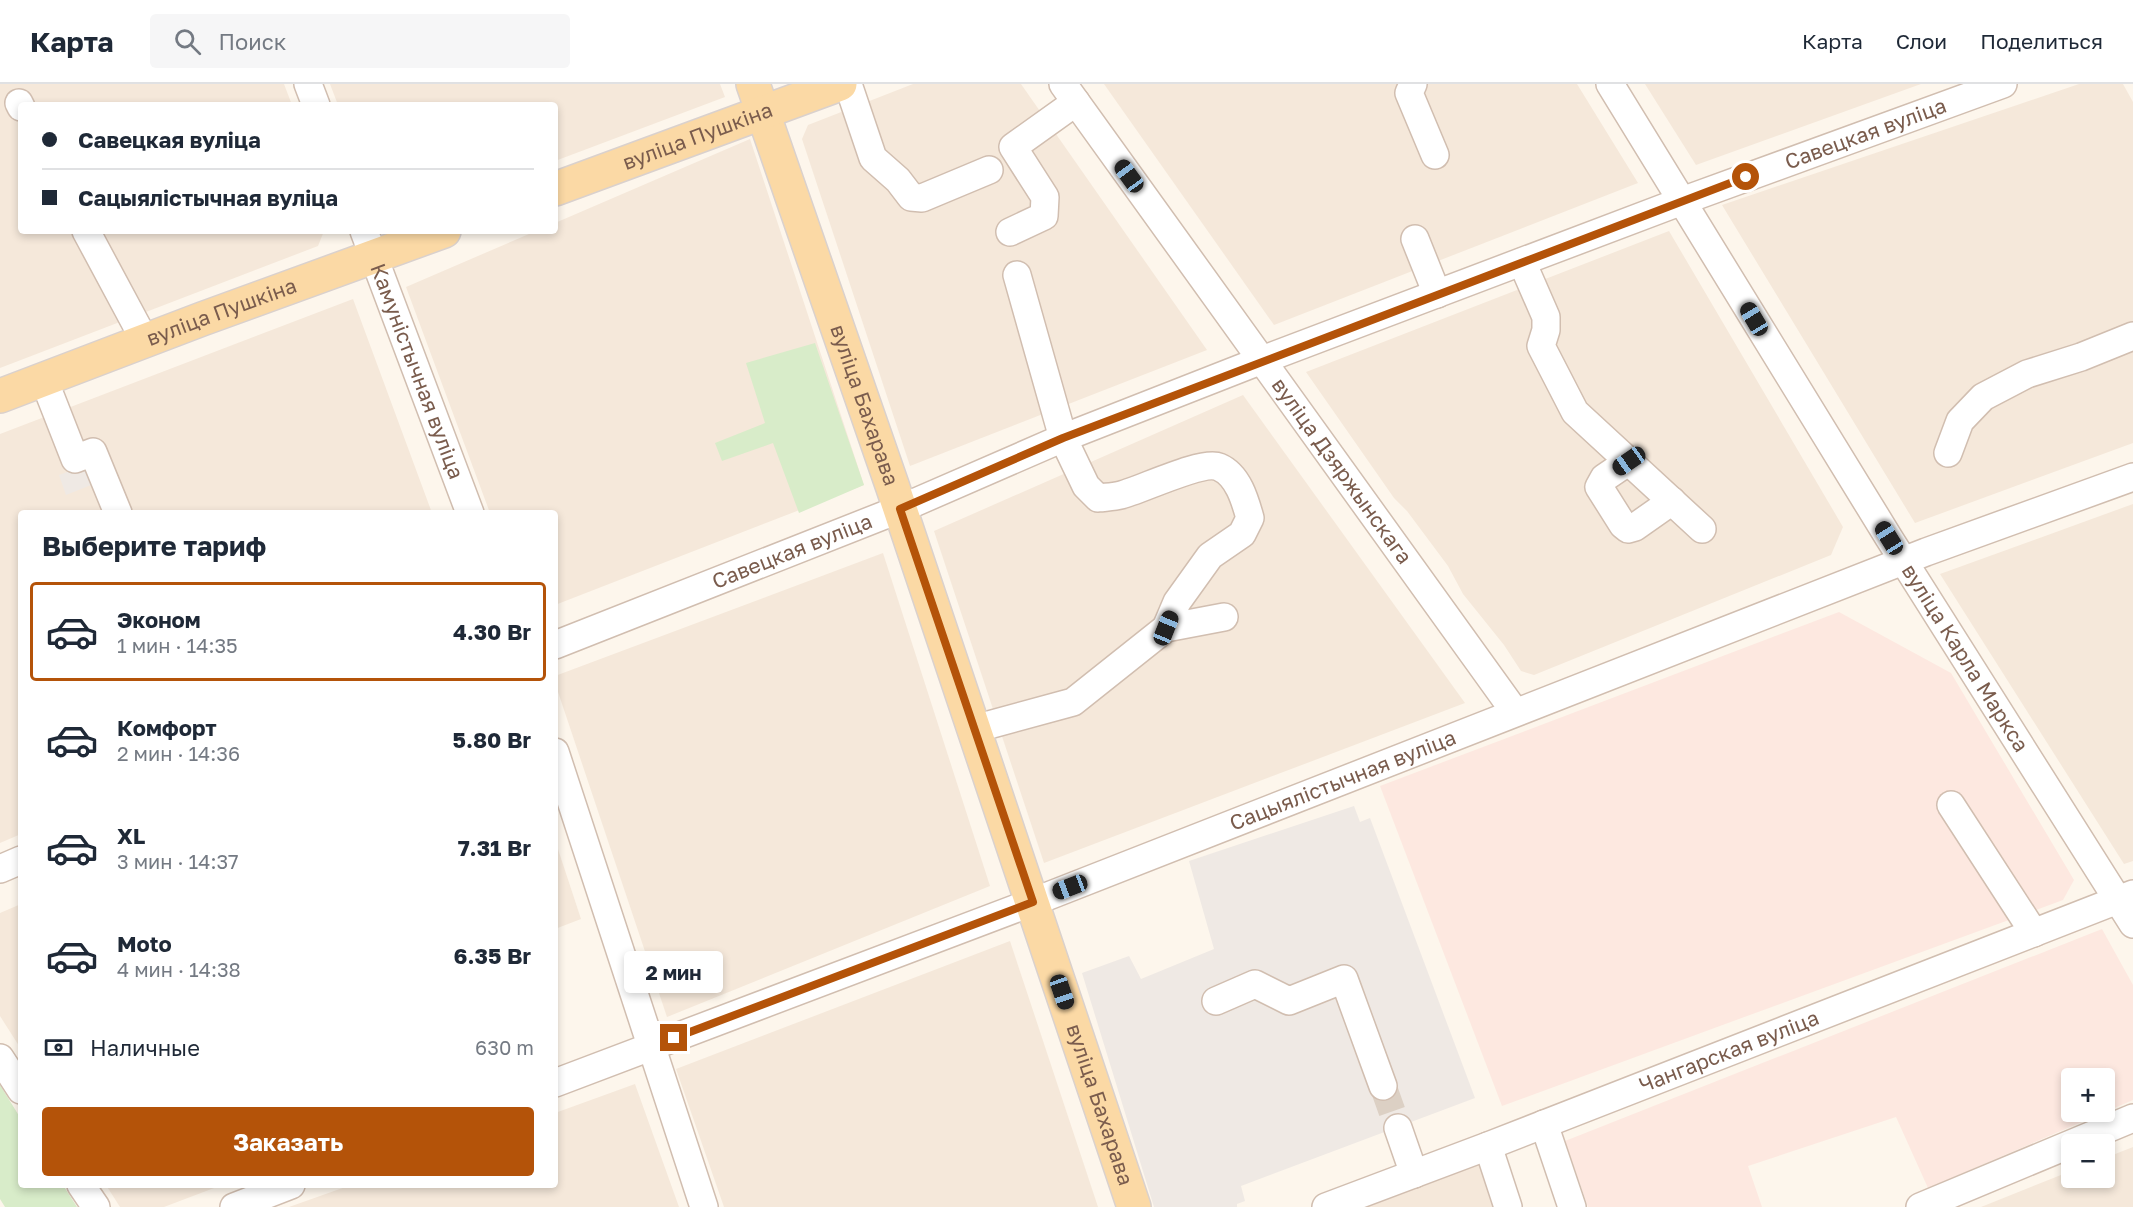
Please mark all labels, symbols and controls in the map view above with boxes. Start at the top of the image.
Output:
search box [150,14,570,68]
text: Карта [30,25,114,58]
icon: search [171,25,204,58]
text: Поиск [219,28,286,55]
text: Карта [1802,28,1863,54]
text: Слои [1896,28,1947,54]
text: Поделиться [1980,28,2103,54]
street label: Савецкая вуліца [1781,92,1950,174]
street label: вуліца Пушкіна [619,96,776,175]
text: Савецкая вуліца [78,126,261,153]
car [1111,156,1147,196]
route start [1732,163,1759,190]
text: Сацыялістычная вуліца [78,184,338,211]
street label: Камуністычная вуліца [365,260,470,482]
street label: вуліца Пушкіна [143,272,300,351]
car [1737,299,1771,339]
street label: вуліца Бахарава [825,321,905,489]
street label: вуліца Дзяржынскага [1267,372,1418,569]
car [1609,443,1649,479]
street label: Савецкая вуліца [708,507,876,594]
car [1872,518,1906,558]
text: Выберите тариф [42,530,266,562]
street label: вуліца Карла Маркса [1897,559,2035,756]
icon: car [45,605,99,659]
text: Эконом [117,606,201,633]
car [1151,608,1181,648]
text: 4.30 Br [453,618,531,645]
text: 1 мин · 14:35 [117,633,238,657]
icon: car [45,713,99,767]
text: Комфорт [117,714,217,741]
street label: Сацыялістычная вуліца [1226,724,1459,836]
text: 5.80 Br [453,726,531,753]
text: 2 мин · 14:36 [117,741,240,765]
icon: car [45,821,99,875]
text: XL [117,822,145,849]
text: 7.31 Br [458,834,531,861]
text: 3 мин · 14:37 [117,849,239,873]
car [1050,872,1090,902]
icon: car [45,929,99,983]
text: Moto [117,930,172,957]
text: 6.35 Br [454,942,531,969]
callout: 2 мин [624,951,724,993]
text: 4 мин · 14:38 [117,957,241,981]
text: 2 мин [646,960,702,984]
car [1048,972,1076,1012]
street label: Чангарская вуліца [1635,1004,1823,1098]
street label: вуліца Бахарава [1062,1020,1140,1189]
route end [660,1024,687,1051]
icon: cash [42,1031,75,1064]
text: Наличные [90,1034,200,1061]
text: 630 m [475,1035,534,1059]
map controls [2061,1068,2115,1188]
button: + [2061,1068,2115,1122]
button: Заказать [42,1107,534,1176]
button: − [2061,1134,2115,1188]

